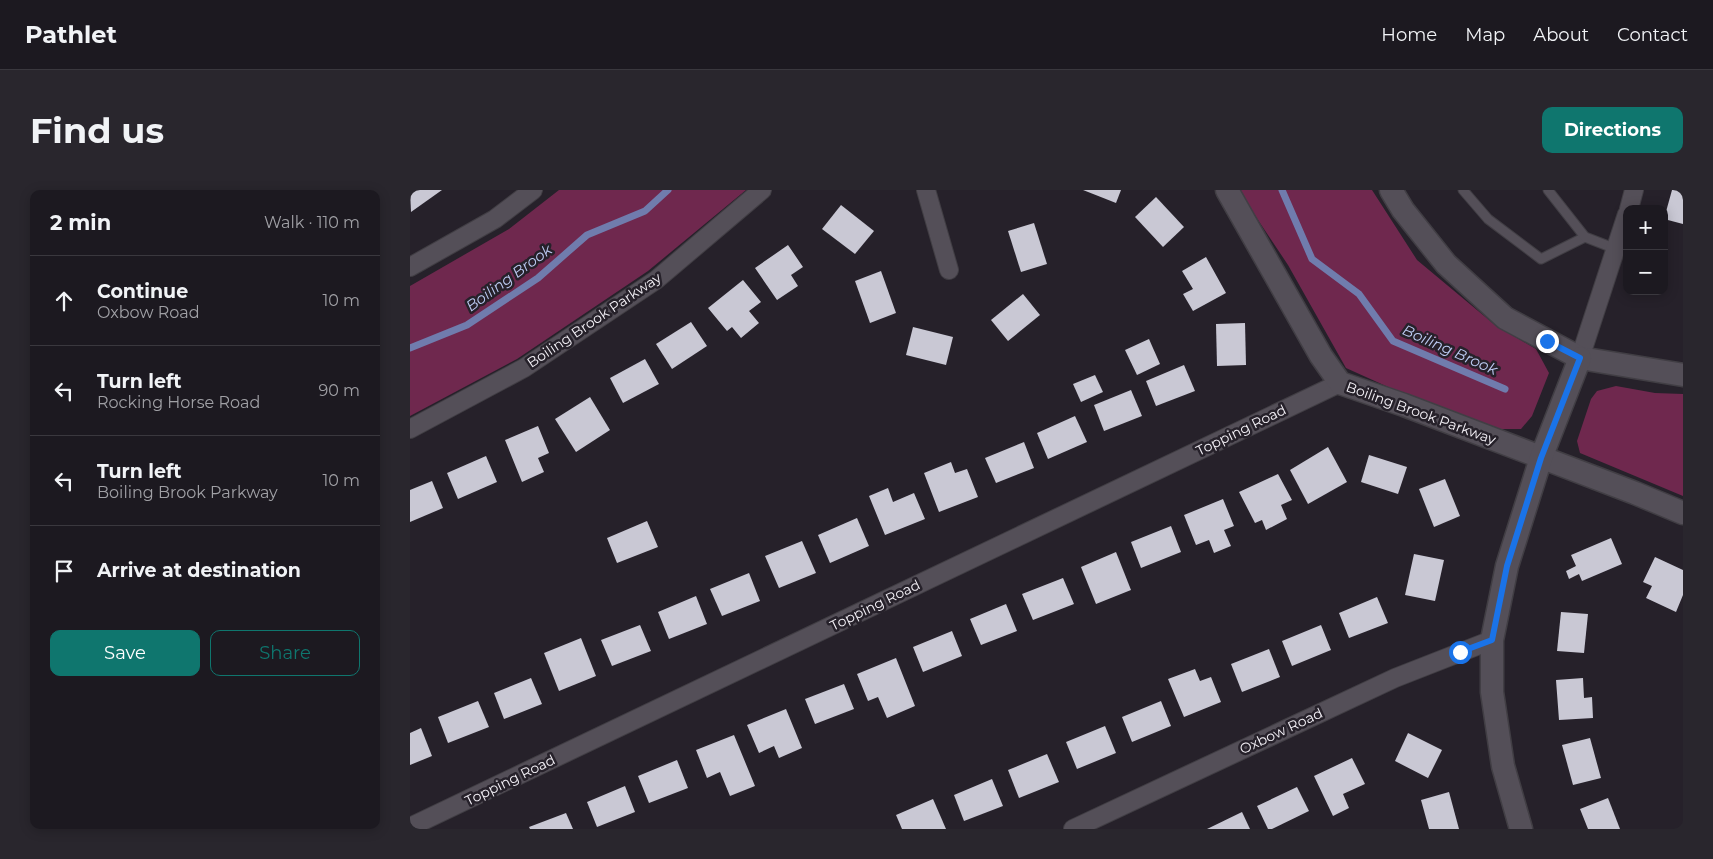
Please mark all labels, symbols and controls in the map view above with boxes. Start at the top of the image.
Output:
text: Pathlet [25,20,117,49]
text: Home [1381,24,1437,46]
text: Map [1465,24,1505,46]
text: About [1533,24,1589,46]
text: Contact [1617,24,1688,46]
button: Directions [1542,107,1683,153]
text: Find us [30,109,164,152]
map controls [1623,205,1668,295]
button: + [1623,205,1668,250]
text: 2 min [50,210,111,235]
text: Walk · 110 m [264,213,360,232]
water label: Boiling Brook [462,239,556,315]
button: − [1623,250,1668,295]
street label: Boiling Brook Parkway [523,268,665,372]
text: Continue [97,280,188,303]
icon: ahead [50,287,78,315]
text: 10 m [322,291,360,310]
text: Oxbow Road [97,303,200,322]
water label: Boiling Brook [1400,320,1502,379]
route end [1536,330,1559,353]
text: Turn left [97,370,182,393]
icon: left [50,377,78,405]
street label: Boiling Brook Parkway [1344,377,1499,449]
text: 90 m [318,381,360,400]
text: Rocking Horse Road [97,393,260,412]
street label: Topping Road [1193,400,1289,460]
text: Turn left [97,460,182,483]
icon: left [50,467,78,495]
text: 10 m [322,471,360,490]
text: Boiling Brook Parkway [97,483,278,502]
icon: arrive [50,557,78,585]
text: Arrive at destination [97,559,301,582]
street label: Topping Road [827,575,923,635]
button: Save [50,630,200,676]
button: Share [210,630,360,676]
route start [1449,641,1472,664]
street label: Oxbow Road [1237,704,1325,758]
street label: Topping Road [462,750,558,810]

